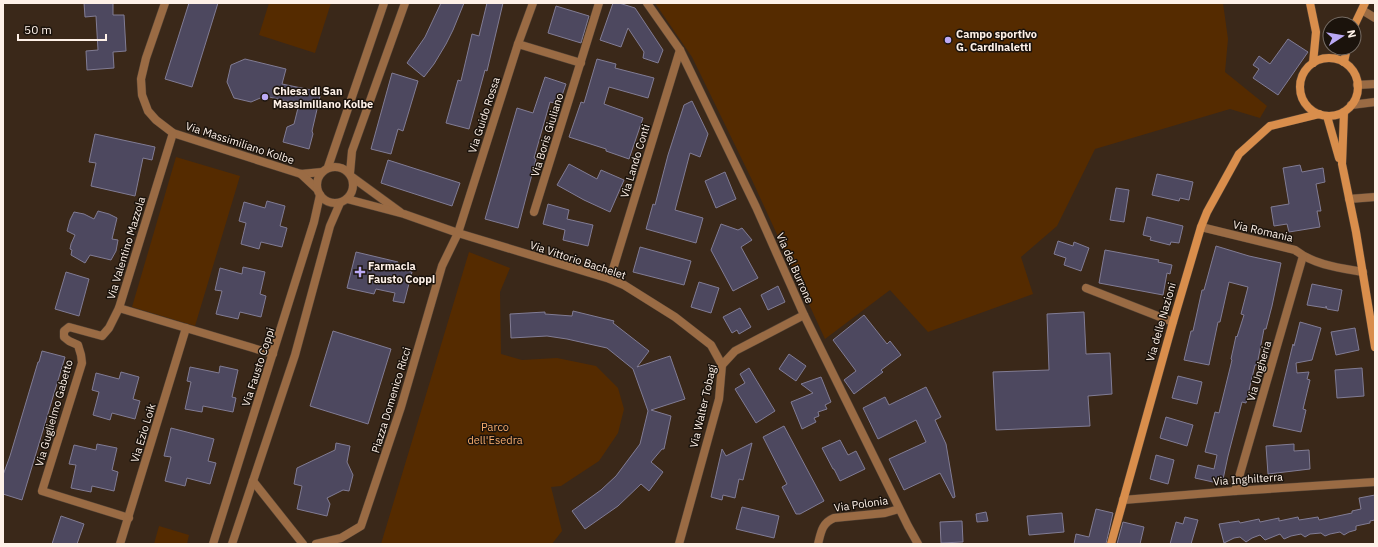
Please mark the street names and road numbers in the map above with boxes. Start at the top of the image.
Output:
street label: Via Guido Rossa [465,75,503,155]
street label: Via Boris Giuliano [528,92,566,178]
street label: Via Massimiliano Kolbe [184,119,296,167]
street label: Via Lando Conti [617,122,653,200]
street label: Via Valentino Mazzola [104,195,148,301]
street label: Via Romania [1232,217,1295,245]
street label: Via del Burrone [773,231,817,305]
street label: Via Vittorio Bachelet [528,238,628,282]
street label: Via delle Nazioni [1143,281,1179,363]
street label: Via Fausto Coppi [239,326,277,408]
street label: Via Ungheria [1244,339,1274,403]
street label: Piazza Domenico Ricci [368,345,414,455]
street label: Via Guglielmo Gabetto [32,358,76,468]
street label: Via Walter Tobagi [687,363,719,449]
street label: Via Ezio Loik [127,402,159,464]
street label: Via Inghilterra [1213,470,1284,488]
street label: Via Polonia [833,493,889,515]

